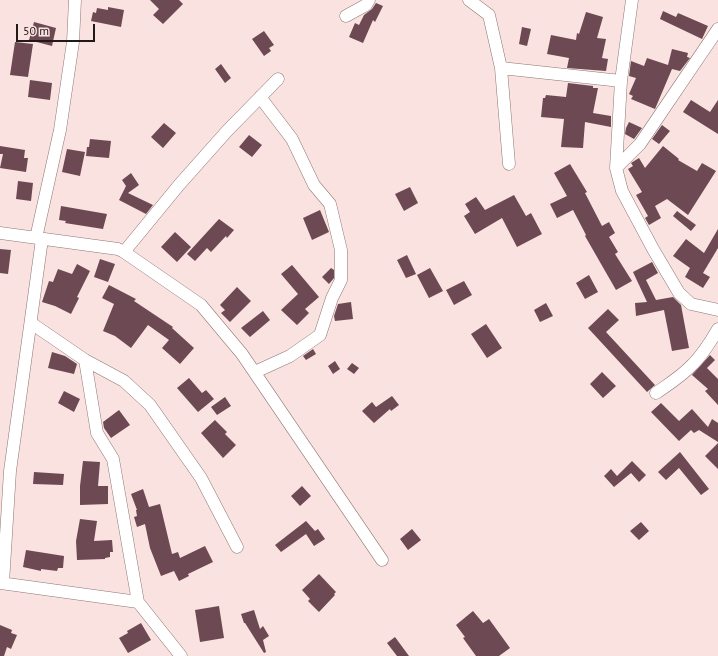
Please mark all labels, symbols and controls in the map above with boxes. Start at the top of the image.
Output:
scale bar [18,16,97,42]
text: 50 m [23,23,49,38]

